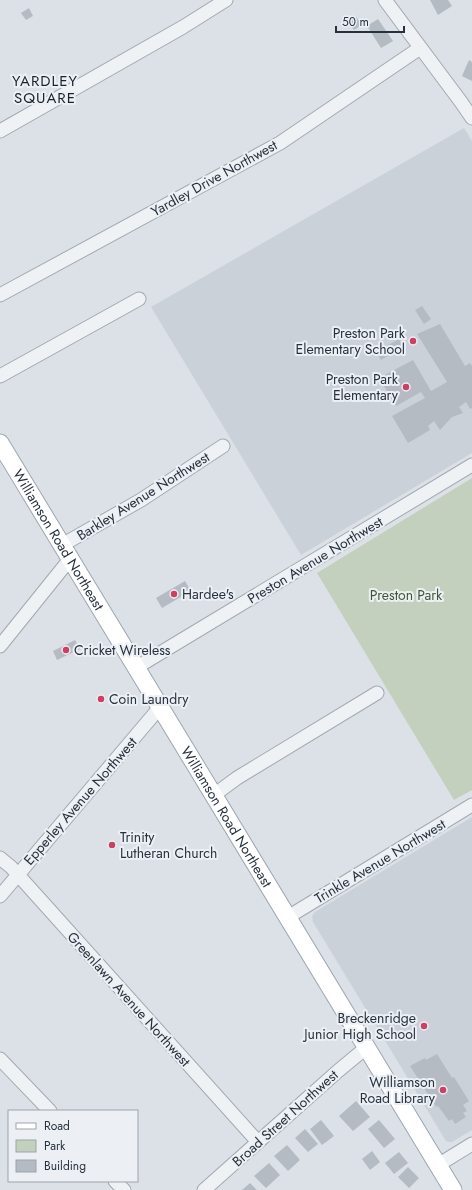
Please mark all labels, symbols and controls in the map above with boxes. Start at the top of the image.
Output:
scale bar [336,8,404,34]
text: 50 m [342,13,369,31]
district label: YARDLEY SQUARE [12,70,78,109]
street label: Yardley Drive Northwest [147,135,281,221]
place label: Preston Park Elementary School [295,323,406,359]
marker: Preston Park Elementary School [408,336,418,346]
place label: Preston Park Elementary [326,369,399,405]
marker: Preston Park Elementary [401,382,411,392]
street label: Barkley Avenue Northwest [73,447,214,545]
street label: Williamson Road Northeast [8,465,109,614]
street label: Preston Avenue Northwest [244,511,387,608]
place label: Hardee's [182,584,234,604]
park label: Preston Park [370,585,443,605]
marker: Hardee's [169,589,179,599]
place label: Cricket Wireless [74,640,171,660]
marker: Cricket Wireless [61,645,71,655]
place label: Coin Laundry [109,689,189,709]
marker: Coin Laundry [96,694,106,704]
street label: Epperley Avenue Northwest [19,732,142,869]
street label: Williamson Road Northeast [176,742,277,891]
street label: Trinkle Avenue Northwest [311,814,450,908]
place label: Trinity Lutheran Church [120,827,217,863]
marker: Trinity Lutheran Church [107,840,117,850]
street label: Greenlawn Avenue Northwest [63,927,196,1071]
place label: Breckenridge Junior High School [302,1008,416,1044]
marker: Breckenridge Junior High School [419,1021,429,1031]
street label: Broad Street Northwest [228,1065,343,1171]
place label: Williamson Road Library [360,1072,436,1108]
marker: Williamson Road Library [438,1085,448,1095]
legend [8,1110,138,1182]
text: Road [44,1117,70,1135]
text: Park [44,1137,66,1155]
text: Building [44,1157,86,1175]

